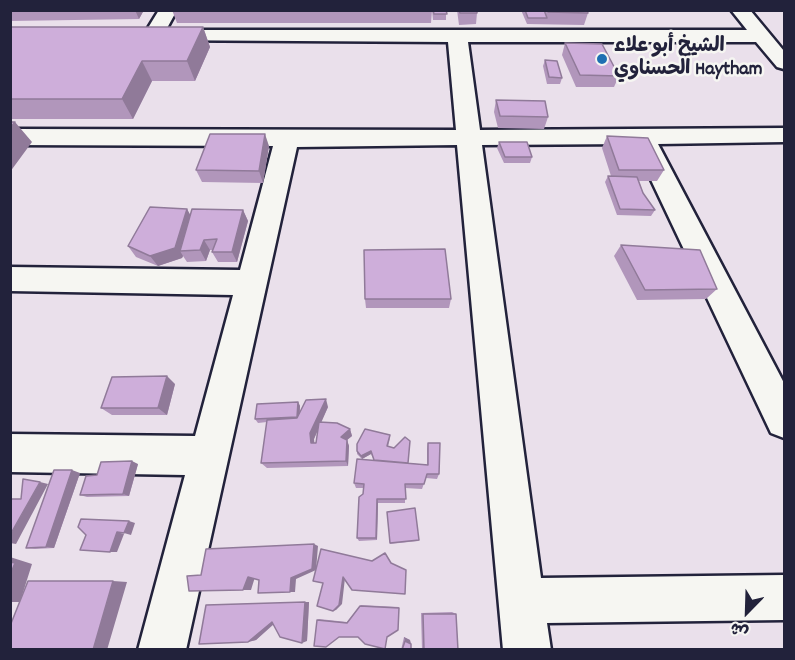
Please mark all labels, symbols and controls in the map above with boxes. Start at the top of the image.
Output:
place label: الشيخ أبو علاء الحسناوي Haytham [614,36,762,83]
marker: الشيخ أبو علاء الحسناوي Haytham [595,52,609,66]
north arrow [717,582,777,642]
text: ش [727,615,752,643]

